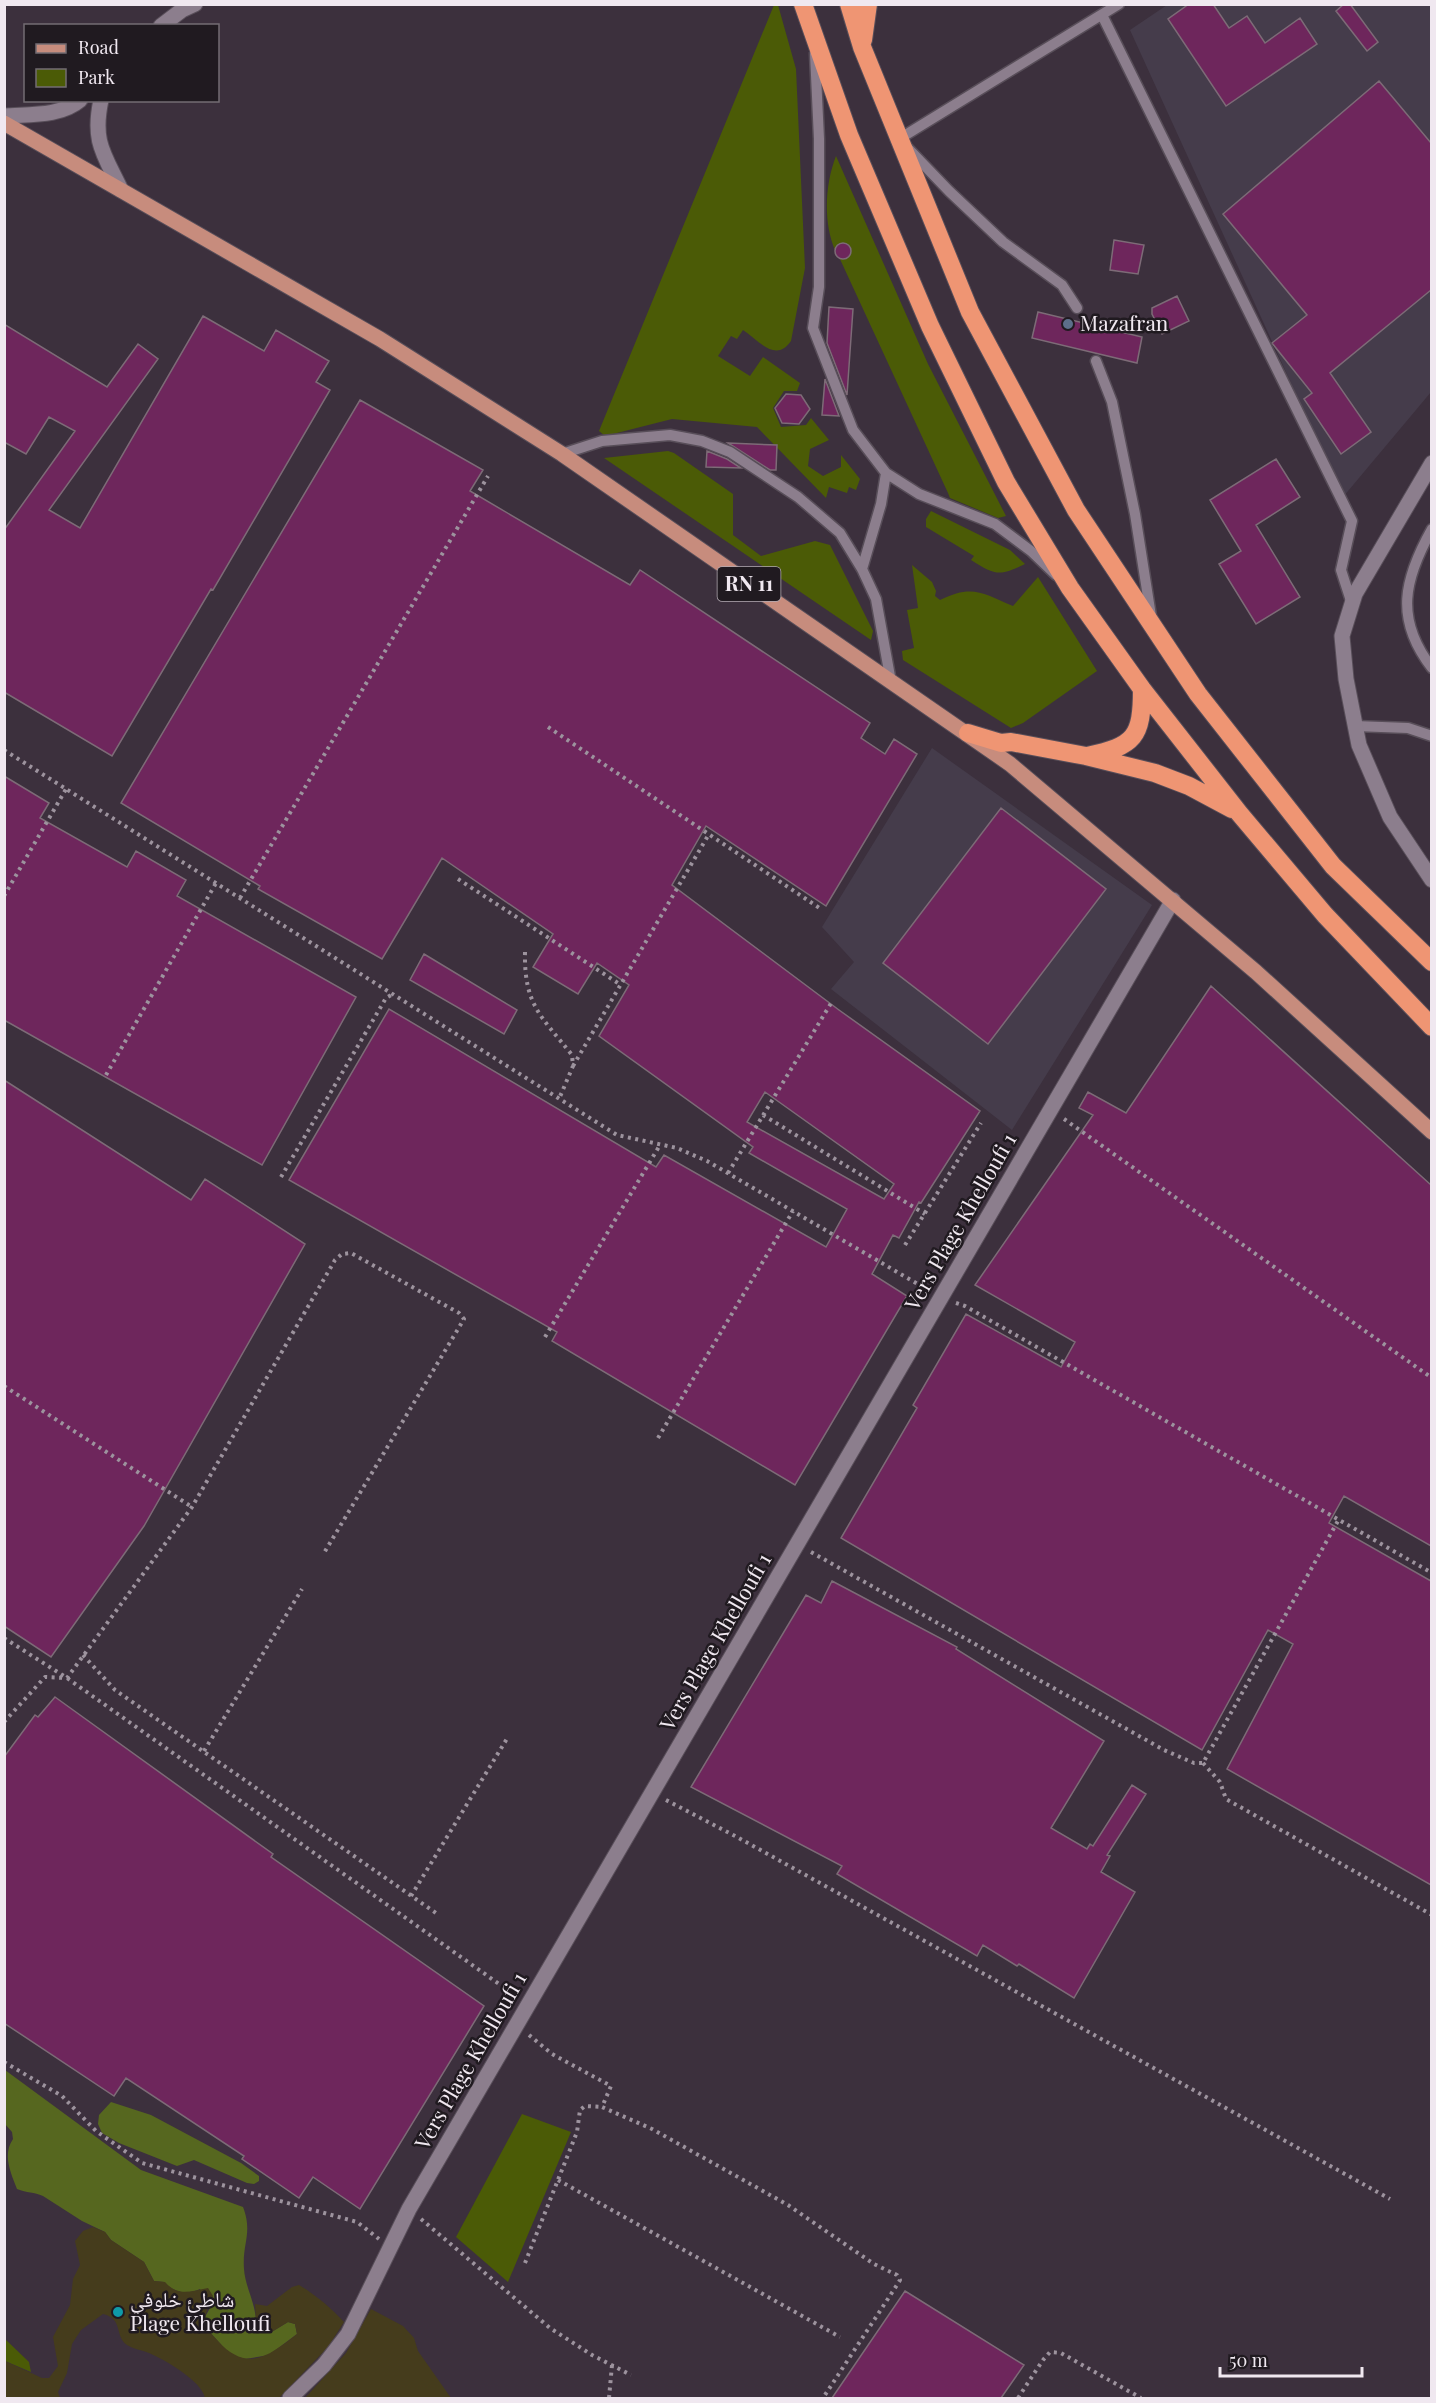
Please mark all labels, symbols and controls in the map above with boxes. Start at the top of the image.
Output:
legend [24,24,219,102]
text: Road [78,35,119,59]
text: Park [78,65,115,89]
place label: Mazafran [1080,308,1169,336]
marker: Mazafran [1061,317,1075,331]
road number: RN 11 [718,567,780,601]
street label: Vers Plage Khelloufi 1 [897,1127,1022,1316]
street label: Vers Plage Khelloufi 1 [652,1547,777,1736]
street label: Vers Plage Khelloufi 1 [407,1966,532,2155]
place label: شاطئ خلوفي Plage Khelloufi [130,2284,271,2336]
marker: شاطئ خلوفي Plage Khelloufi [111,2305,125,2319]
scale bar [1220,2340,1362,2378]
text: 50 m [1229,2348,1268,2372]

